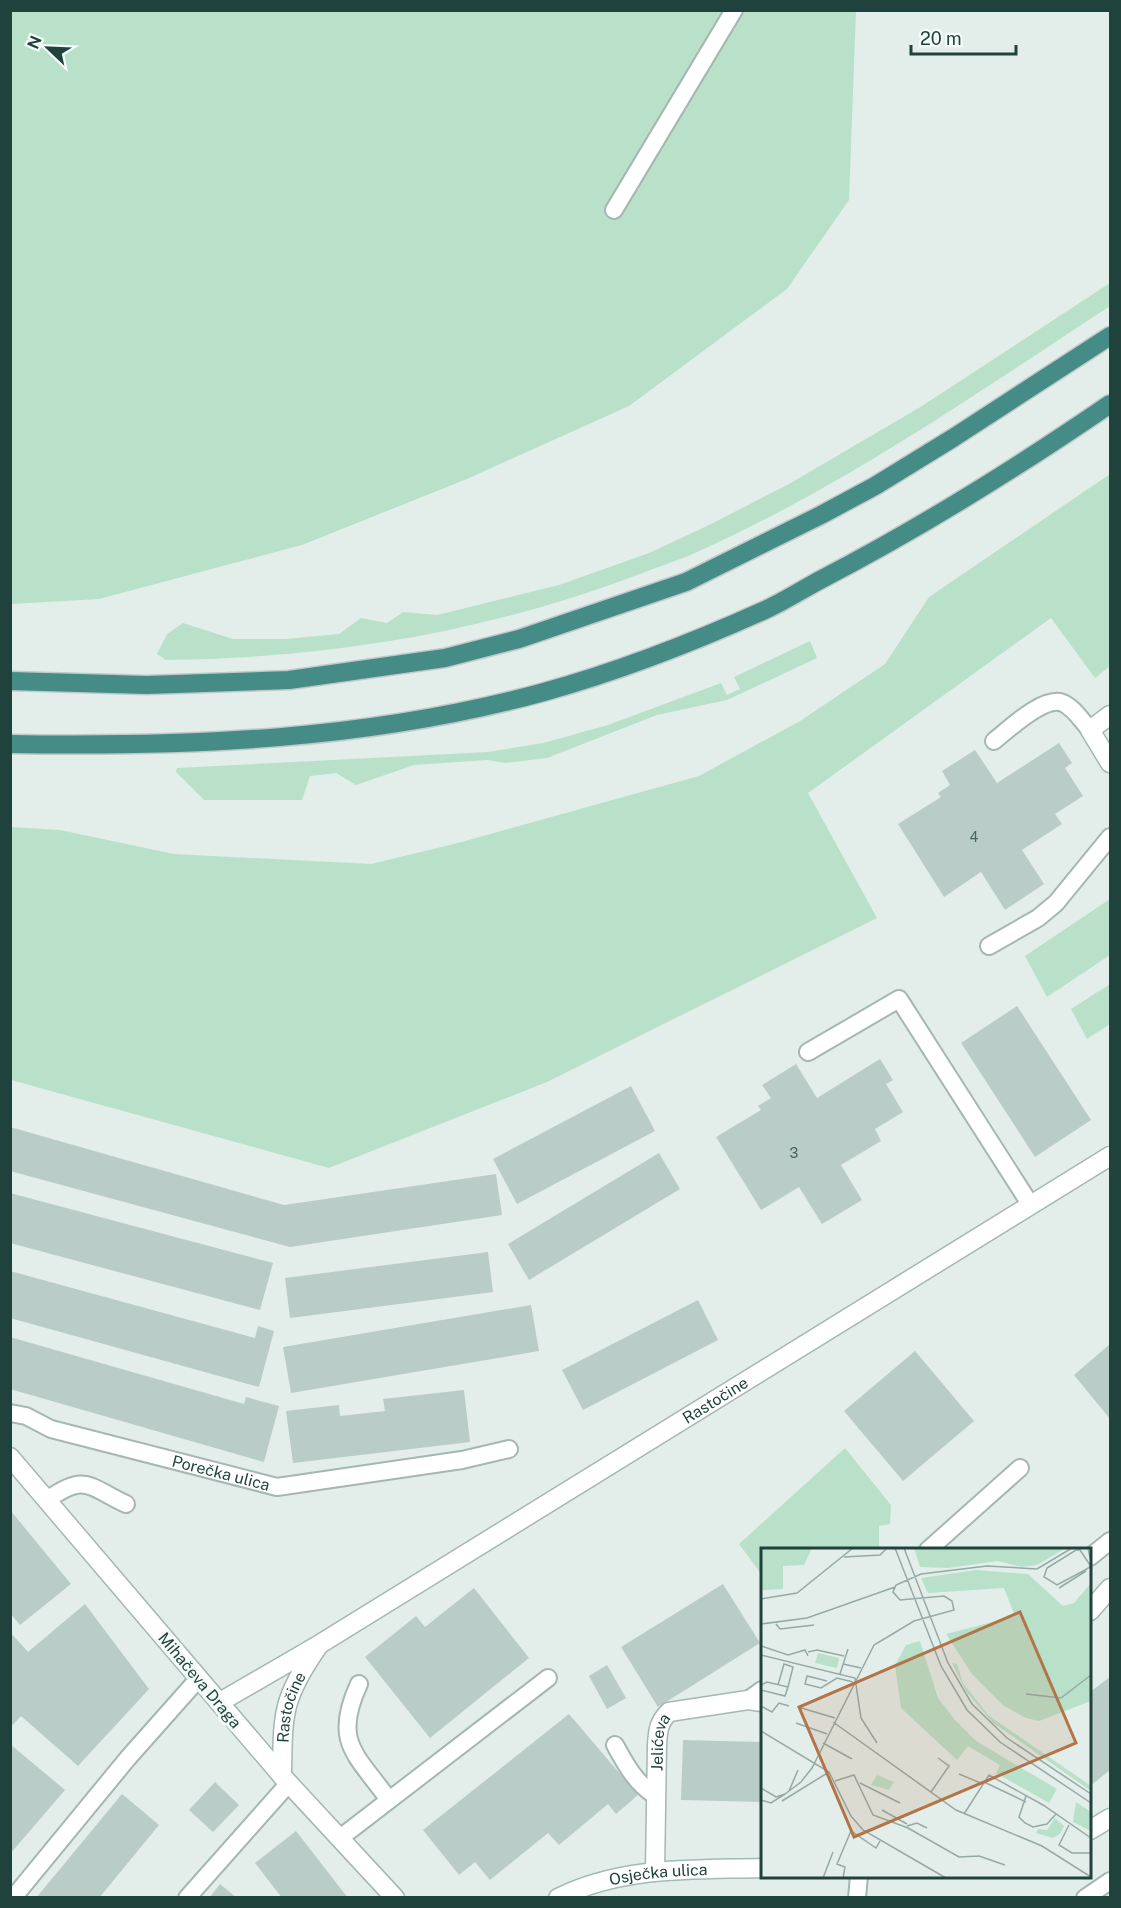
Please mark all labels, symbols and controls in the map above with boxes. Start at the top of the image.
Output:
north arrow [18,18,78,78]
scale bar [911,18,1016,56]
text: 20 m [920,28,962,49]
text: N [23,33,46,52]
house number: 4 [970,829,979,845]
house number: 3 [790,1145,799,1161]
street label: Rastočine [679,1373,752,1428]
street label: Porečka ulica [170,1451,272,1495]
inset map [761,1548,1091,1878]
street label: Mihačeva Draga [154,1629,245,1732]
street label: Rastočine [274,1669,310,1743]
street label: Jelićeva [648,1710,674,1771]
street label: Osječka ulica [607,1860,708,1889]

